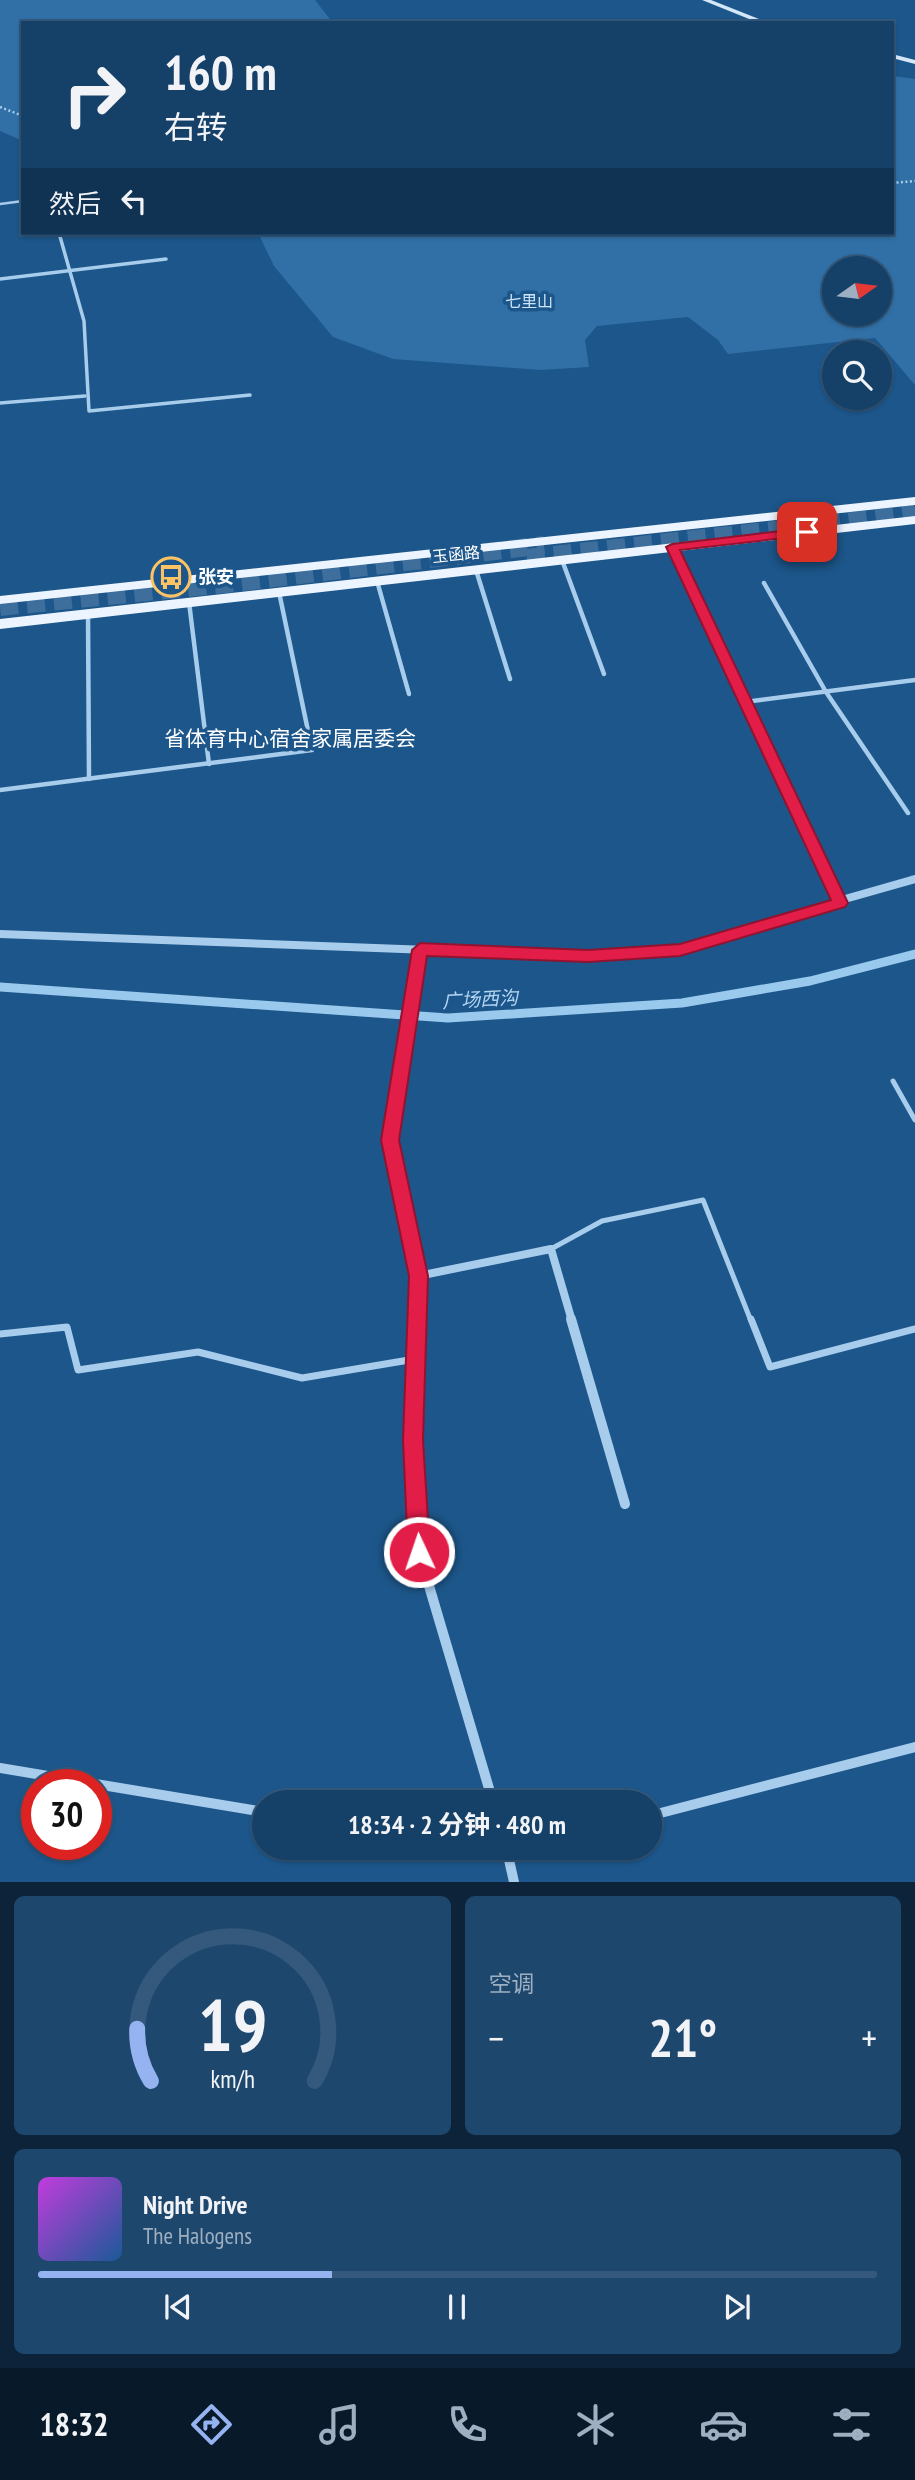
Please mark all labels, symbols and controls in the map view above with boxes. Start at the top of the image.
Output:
text: 160 m [164,40,277,104]
icon: right [49,49,140,140]
text: 右转 [164,106,228,148]
icon: left [115,182,153,220]
text: 然后 [49,187,101,220]
north arrow [822,256,892,326]
map controls [822,256,892,410]
park label: 七里山 [505,291,553,311]
button: search [822,340,892,410]
pin [777,502,837,562]
icon: arrive [788,513,826,551]
street label: 玉函路 [431,542,481,566]
bus stop icon: 张安 [150,556,192,598]
place label: 张安 [198,565,234,588]
district label: 省体育中心宿舍家属居委会 [164,725,416,752]
water label: 广场西沟 [441,985,521,1013]
position arrow [382,1515,456,1589]
speed limit sign: 30 [21,1769,112,1860]
text: 18:34 · 2 分钟 · 480 m [348,1808,566,1841]
text: 空调 [489,1969,535,1998]
text: 19 [197,1978,267,2072]
text: 21° [648,2004,717,2071]
text: − [489,2013,504,2062]
text: + [861,2013,877,2062]
text: km/h [210,2063,254,2095]
text: Night Drive [143,2188,248,2221]
text: The Halogens [143,2221,252,2250]
icon: previous [159,2288,197,2326]
icon: pause [438,2288,476,2326]
icon: next [718,2288,756,2326]
icon: directions [187,2400,236,2449]
icon: music [315,2400,364,2449]
icon: phone [443,2400,492,2449]
icon: climate [571,2400,620,2449]
icon: car [699,2400,748,2449]
icon: filters [827,2400,876,2449]
text: 18:32 [39,2403,109,2445]

